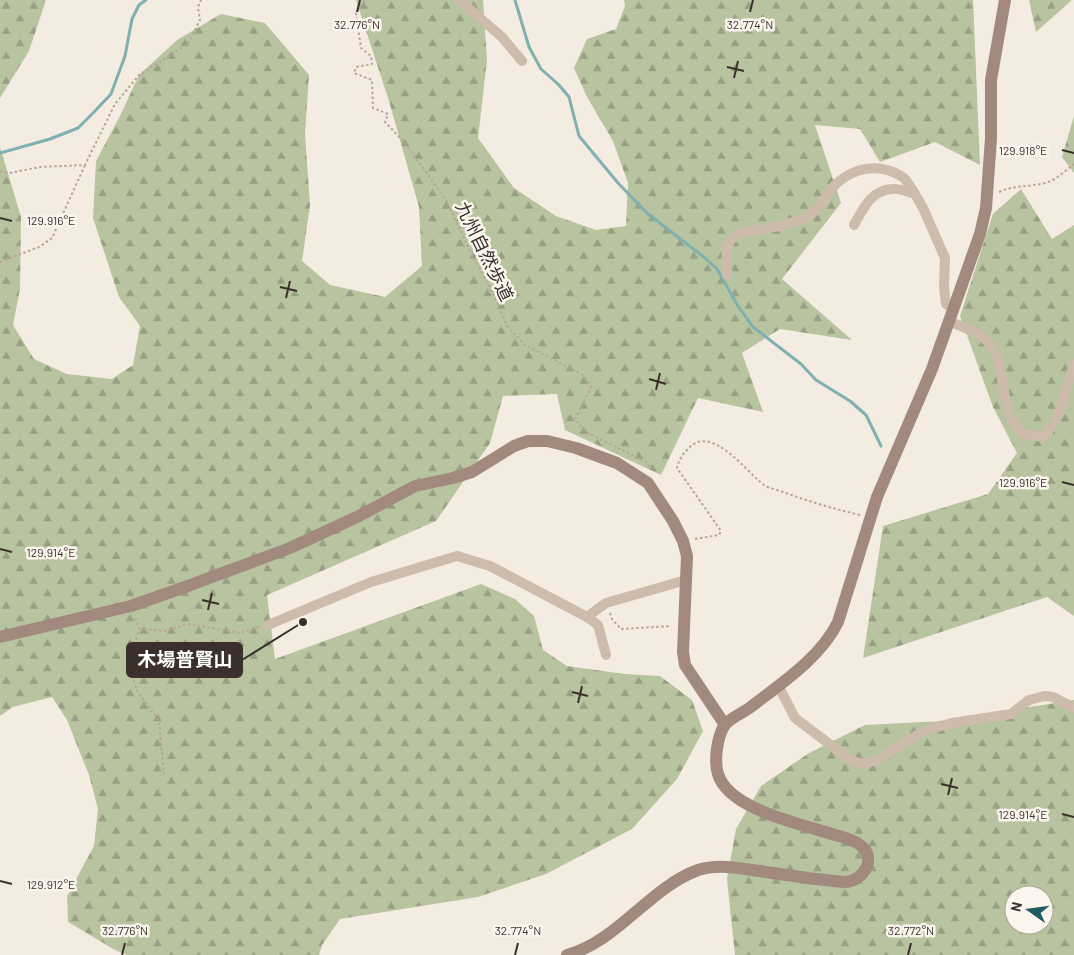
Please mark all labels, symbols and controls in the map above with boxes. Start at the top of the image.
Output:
text: 32.776°N [334,17,380,31]
text: 32.774°N [727,17,773,31]
text: 129.918°E [999,143,1047,157]
street label: 九州自然歩道 [451,198,519,304]
text: 129.916°E [27,213,75,227]
text: 129.916°E [999,475,1047,489]
text: 129.914°E [27,545,75,559]
callout: 木場普賢山 [127,643,242,677]
text: 木場普賢山 [137,647,233,670]
text: 129.914°E [999,807,1047,821]
text: 129.912°E [27,877,75,891]
north arrow [1004,885,1054,935]
text: N [1007,900,1025,913]
text: 32.776°N [102,923,148,937]
text: 32.774°N [495,923,541,937]
text: 32.772°N [888,923,934,937]

